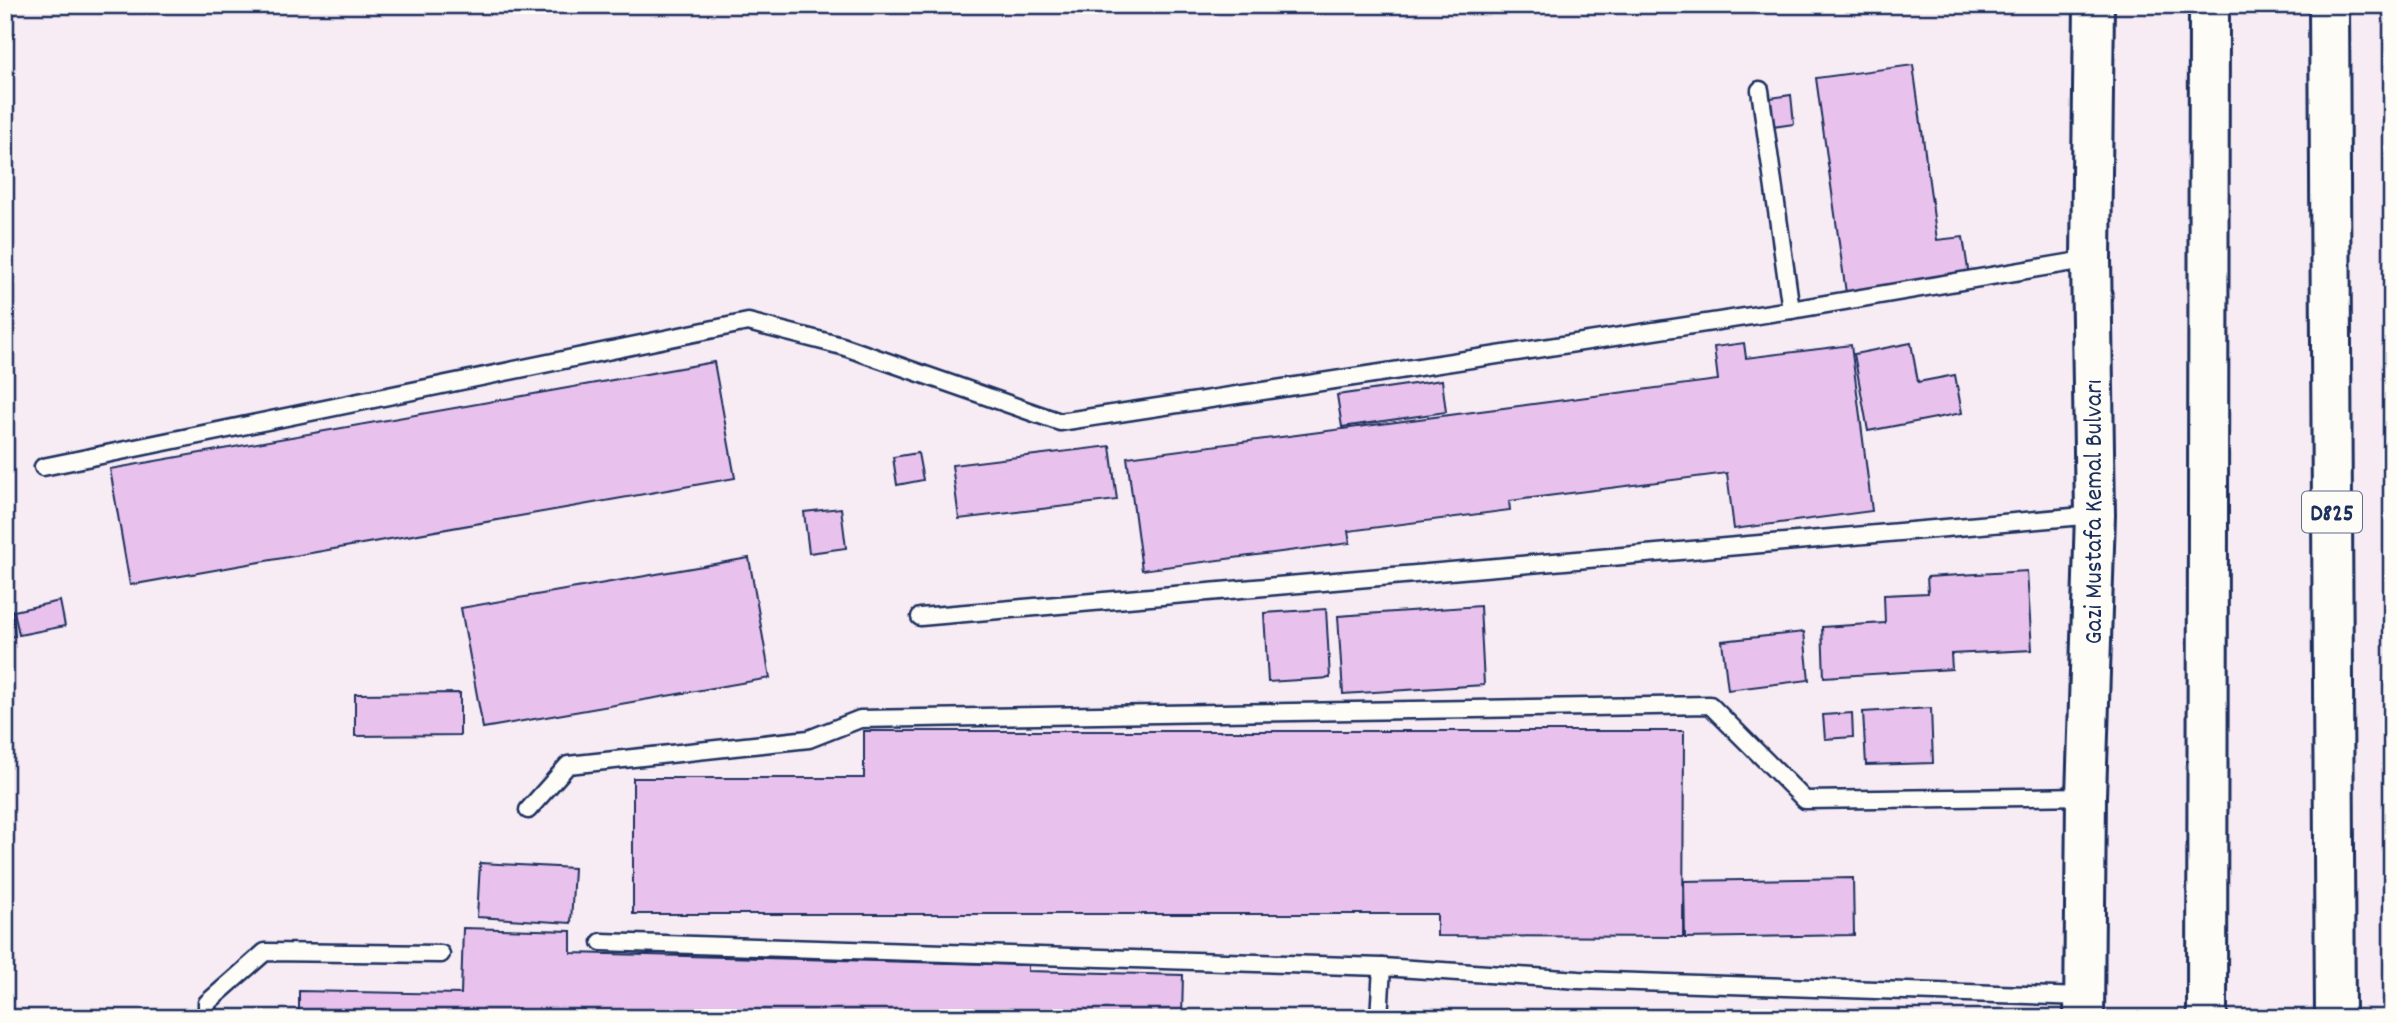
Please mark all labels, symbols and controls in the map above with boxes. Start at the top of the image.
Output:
street label: Gazi Mustafa Kemal Bulvarı [2077,379,2114,645]
road number: D825 [2302,491,2362,532]

